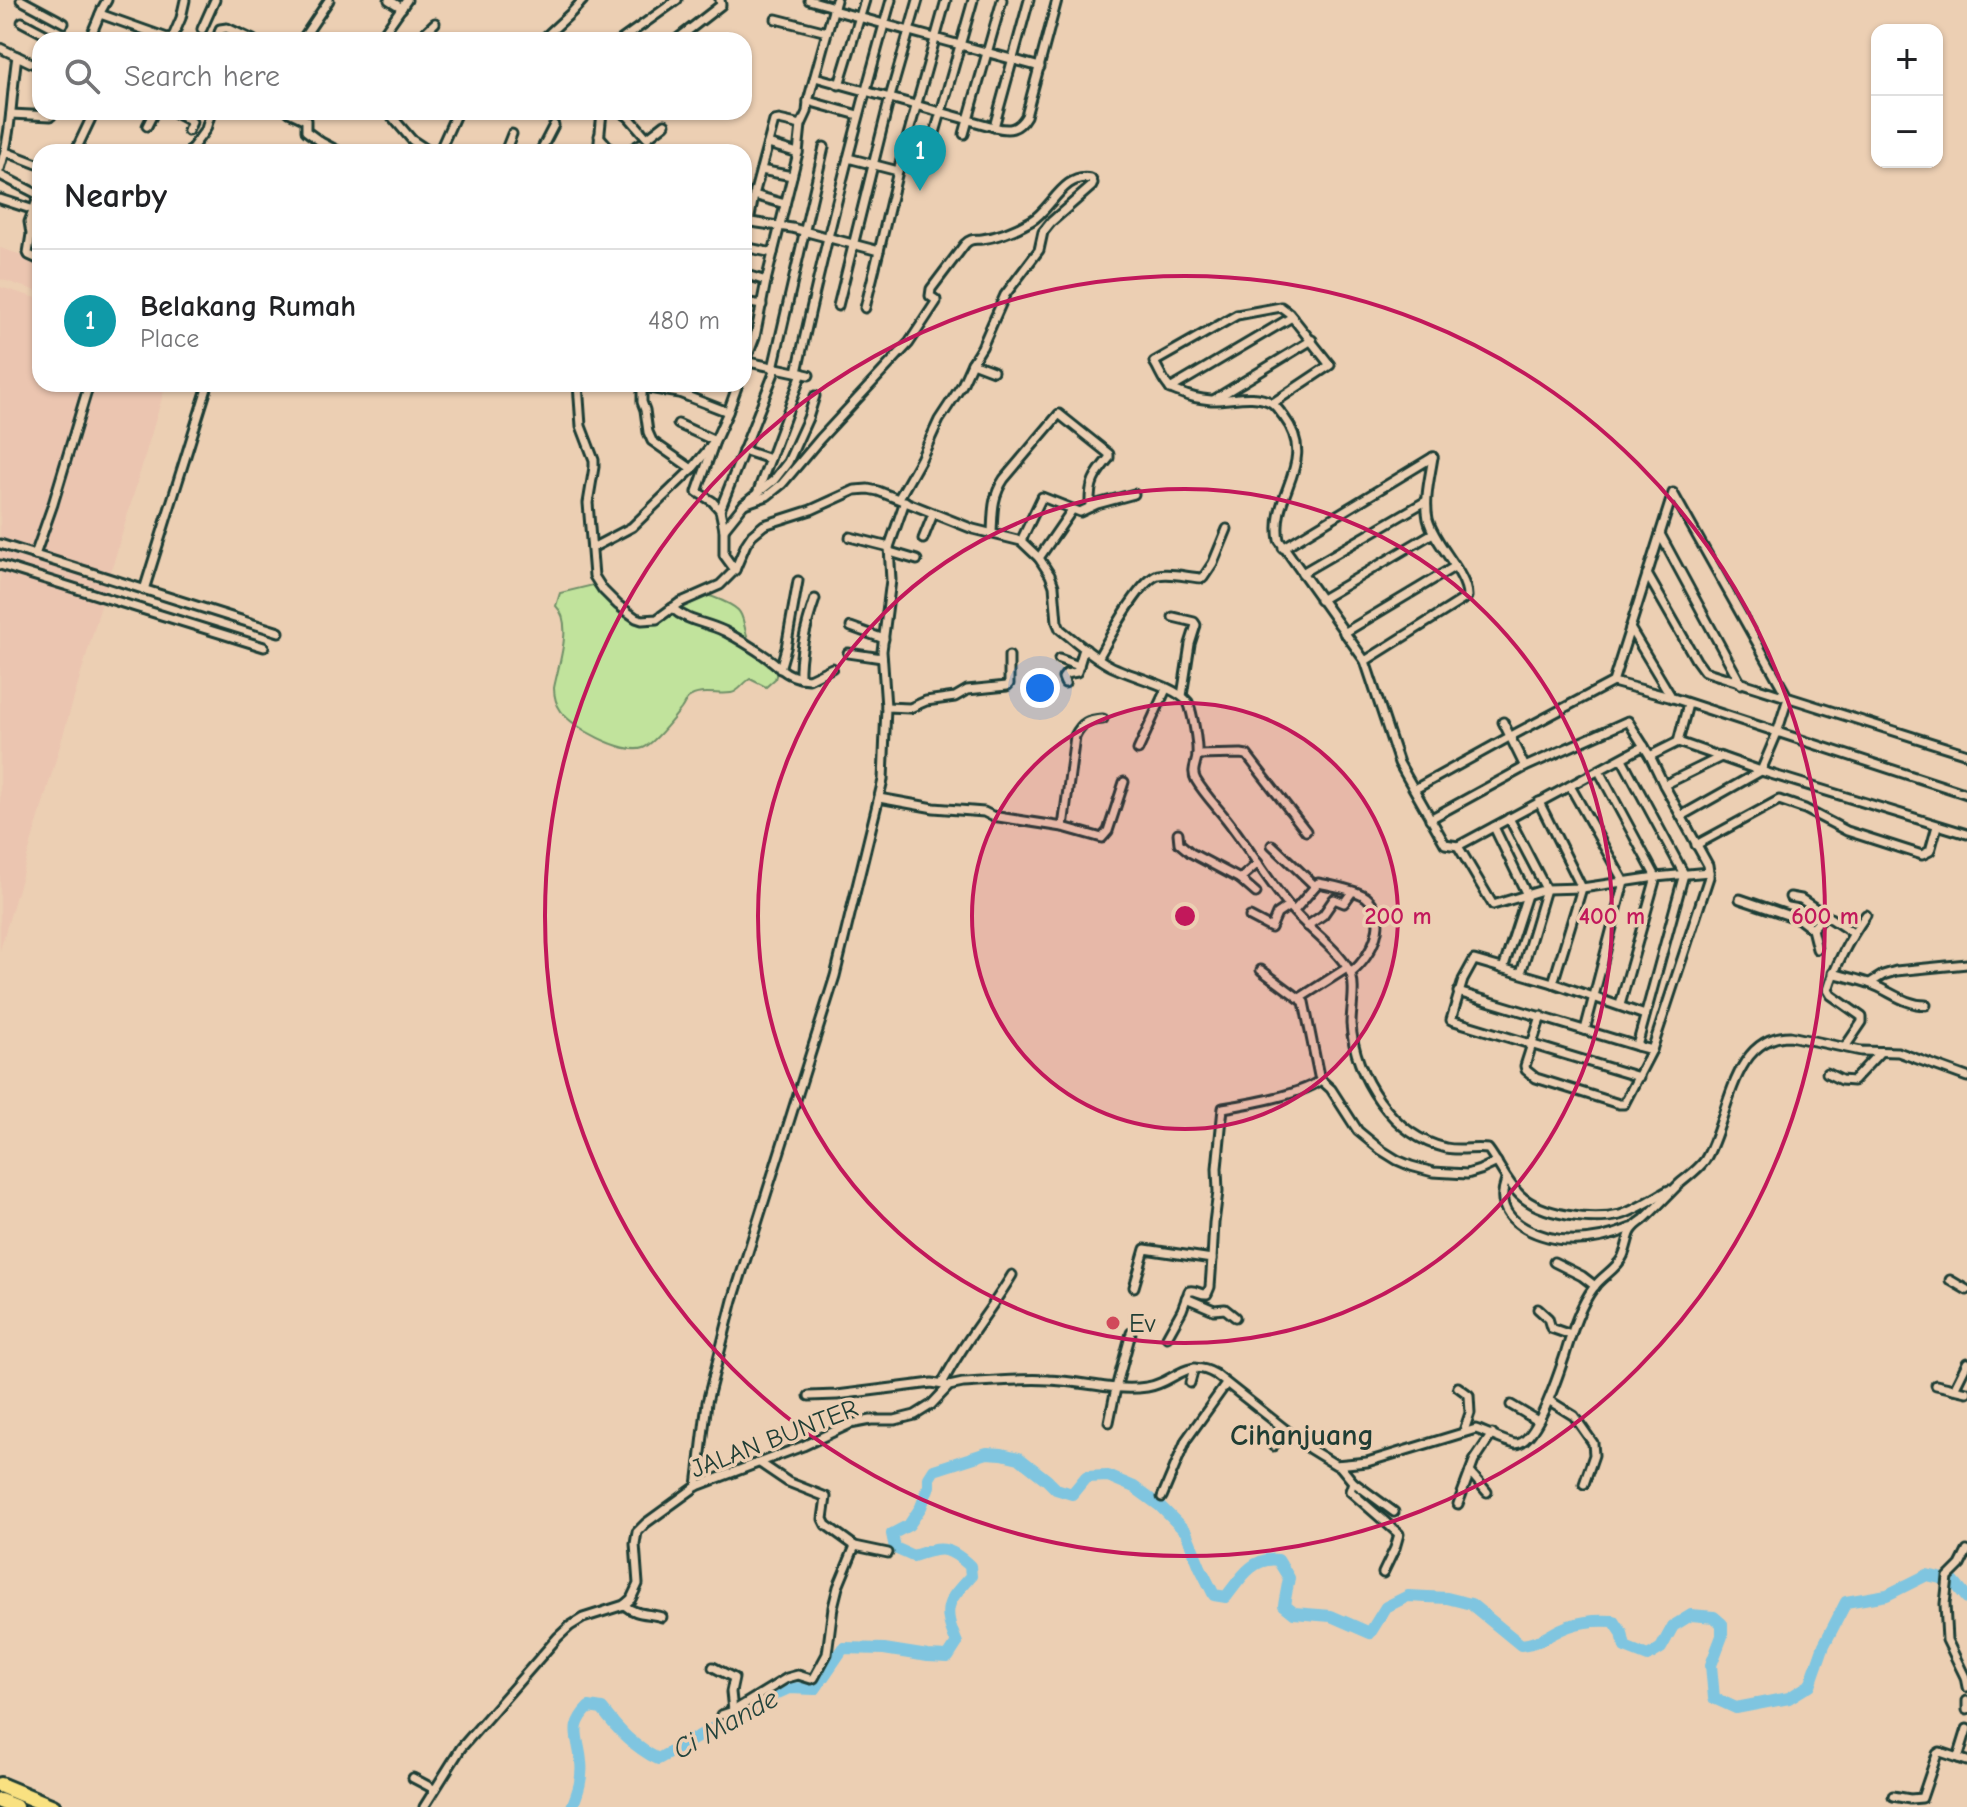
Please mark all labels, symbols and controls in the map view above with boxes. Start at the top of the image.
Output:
map controls [1871,24,1943,168]
button: + [1871,24,1943,96]
search box [32,32,752,120]
icon: search [60,54,104,98]
text: Search here [124,59,280,94]
button: − [1871,96,1943,168]
pin: 1 [894,125,946,191]
text: Nearby [64,176,167,216]
text: Belakang Rumah [140,289,356,324]
text: 1 [85,306,95,336]
text: 480 m [648,306,720,336]
text: Place [140,324,199,354]
your location [1020,668,1060,708]
centre of rings [1171,902,1199,930]
text: 200 m [1364,902,1432,930]
text: 400 m [1579,902,1645,930]
text: 600 m [1791,902,1859,930]
place label: Ev [1129,1309,1156,1339]
marker: Ev [1104,1314,1122,1332]
street label: JALAN BUNTER [686,1393,862,1485]
district label: Cihanjuang [1230,1418,1374,1453]
water label: Ci Mande [667,1682,784,1766]

